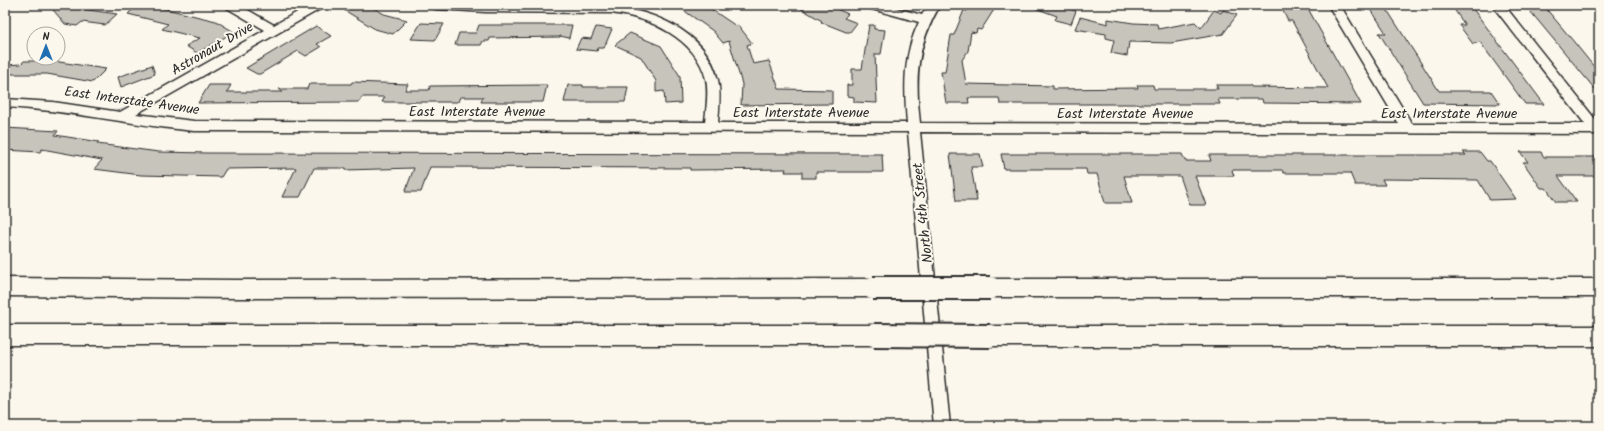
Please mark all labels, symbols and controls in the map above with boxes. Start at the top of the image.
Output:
street label: Astronaut Drive [167,16,258,81]
north arrow [26,26,66,66]
text: N [43,28,50,46]
street label: East Interstate Avenue [63,81,202,121]
street label: East Interstate Avenue [409,101,546,123]
street label: East Interstate Avenue [733,102,870,124]
street label: East Interstate Avenue [1057,103,1194,125]
street label: East Interstate Avenue [1381,103,1518,125]
street label: North 4th Street [907,161,939,264]

